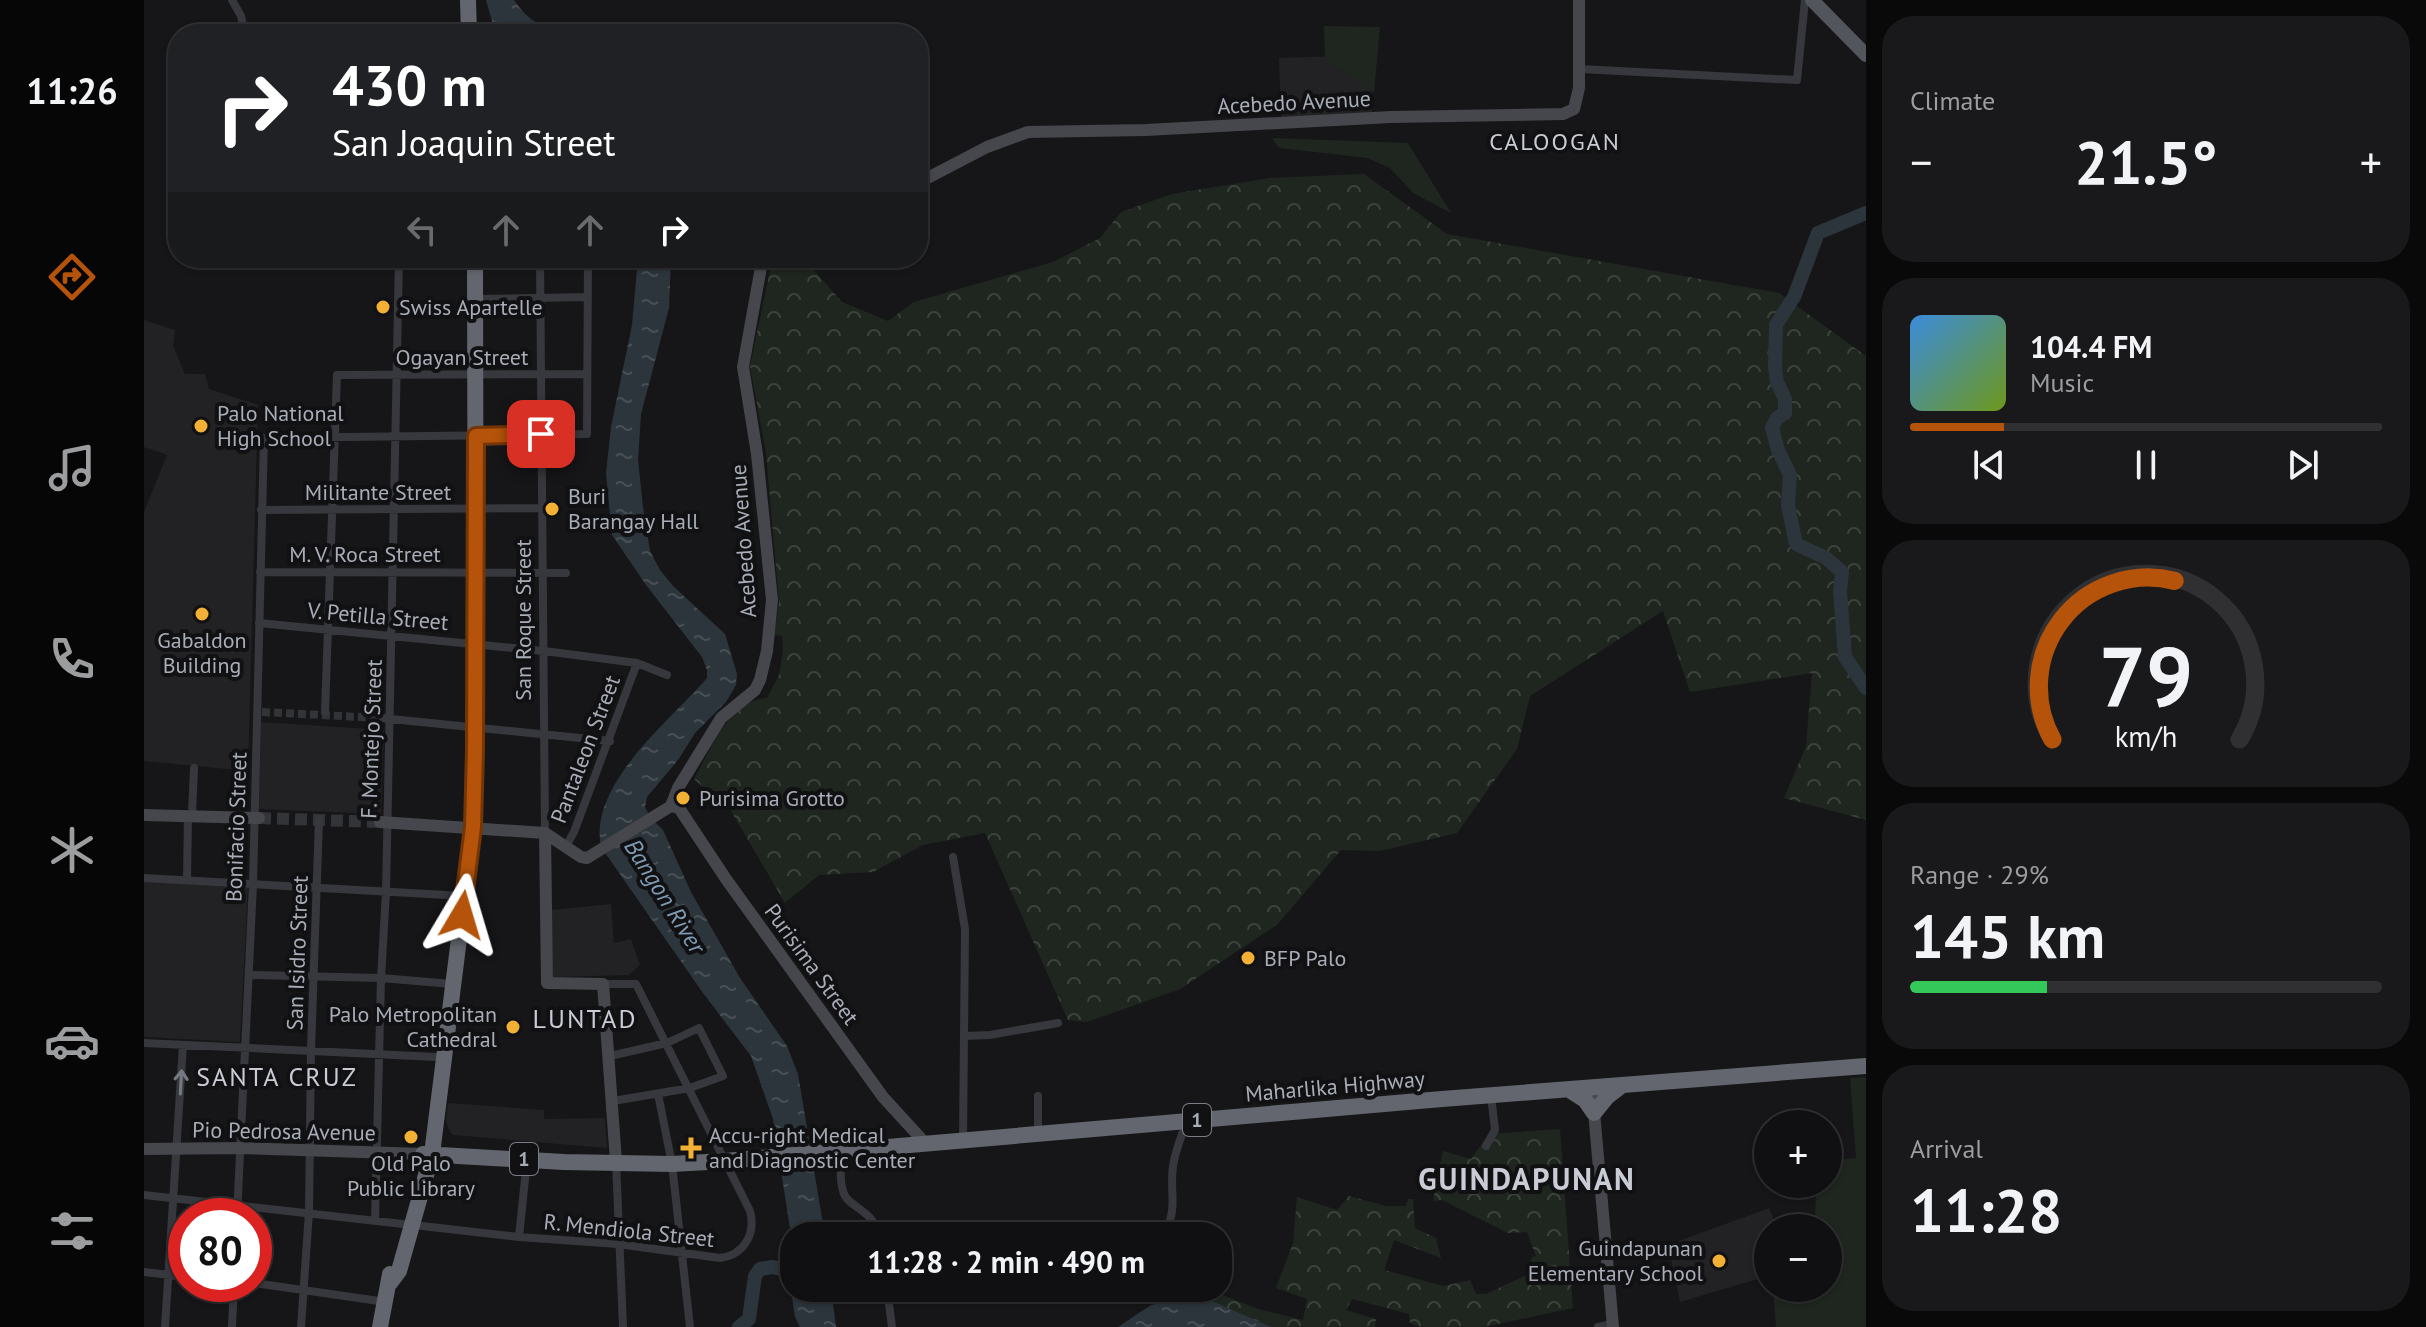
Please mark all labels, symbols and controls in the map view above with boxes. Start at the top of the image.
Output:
text: 430 m [332,49,487,121]
icon: right [200,56,304,160]
text: 11:26 [26,67,118,114]
street label: Acebedo Avenue [1216,84,1372,120]
text: Climate [1910,84,1995,117]
text: San Joaquin Street [332,119,616,166]
text: 21.5° [2074,123,2218,201]
district label: CALOOGAN [1489,126,1621,157]
text: − [1910,133,1932,190]
text: + [2360,133,2382,190]
icon: left [400,208,444,252]
icon: ahead [484,208,528,252]
icon: ahead [568,208,612,252]
icon: right [652,208,696,252]
icon: directions [44,249,100,305]
place label: Swiss Apartelle [399,293,543,321]
marker: Swiss Apartelle [374,298,392,316]
text: 104.4 FM [2030,327,2152,366]
street label: Ogayan Street [395,343,529,371]
text: Music [2030,366,2094,399]
place label: Palo National High School [217,399,344,452]
pin [507,400,575,468]
icon: arrive [519,412,563,456]
marker: Palo National High School [192,417,210,435]
icon: music [44,440,100,496]
icon: previous [1967,443,2011,487]
icon: pause [2124,443,2168,487]
icon: next [2281,443,2325,487]
street label: Acebedo Avenue [724,463,762,619]
street label: Militante Street [305,478,452,506]
place label: Buri Barangay Hall [568,482,699,535]
marker: Buri Barangay Hall [543,500,561,518]
street label: San Roque Street [509,539,537,701]
street label: M. V. Roca Street [289,540,441,568]
street label: V. Petilla Street [305,596,450,636]
marker: Gabaldon Building [193,605,211,623]
text: 79 [2099,620,2193,728]
place label: Gabaldon Building [157,626,247,679]
icon: phone [44,631,100,687]
street label: F. Montejo Street [354,658,388,819]
street label: Pantaleon Street [544,671,626,827]
text: km/h [2115,718,2177,755]
street label: Bonifacio Street [219,751,253,903]
place label: Purisima Grotto [699,784,845,812]
marker: Purisima Grotto [674,789,692,807]
icon: climate [44,822,100,878]
water label: Bangon River [618,833,714,961]
text: Range · 29% [1910,858,2049,891]
position arrow [420,873,504,957]
street label: San Isidro Street [280,874,314,1031]
text: 145 km [1910,897,2105,975]
street label: Purisima Street [759,898,866,1030]
place label: BFP Palo [1264,944,1346,972]
marker: BFP Palo [1239,949,1257,967]
place label: Palo Metropolitan Cathedral [329,1000,498,1053]
district label: LUNTAD [533,1002,637,1035]
icon: car [44,1013,100,1069]
marker: Palo Metropolitan Cathedral [504,1018,522,1036]
district label: SANTA CRUZ [196,1060,358,1093]
street label: Maharlika Highway [1244,1064,1427,1108]
one-way arrow [174,1069,189,1096]
road number: 1 [1183,1104,1211,1136]
map controls [1754,1110,1842,1302]
button: + [1754,1110,1842,1198]
street label: Pio Pedrosa Avenue [192,1115,376,1147]
place label: Accu-right Medical and Diagnostic Center [709,1121,916,1174]
marker: Old Palo Public Library [402,1128,420,1146]
text: Arrival [1910,1132,1983,1165]
marker: Accu-right Medical and Diagnostic Center [680,1137,702,1159]
road number: 1 [510,1143,538,1175]
place label: Old Palo Public Library [347,1149,476,1202]
district label: GUINDAPUNAN [1418,1159,1636,1198]
text: 11:28 [1910,1171,2062,1249]
speed limit sign: 80 [168,1198,272,1302]
icon: filters [44,1203,100,1259]
street label: R. Mendiola Street [542,1207,716,1253]
button: − [1754,1214,1842,1302]
place label: Guindapunan Elementary School [1528,1234,1704,1287]
text: 11:28 · 2 min · 490 m [867,1242,1145,1281]
marker: Guindapunan Elementary School [1710,1252,1728,1270]

